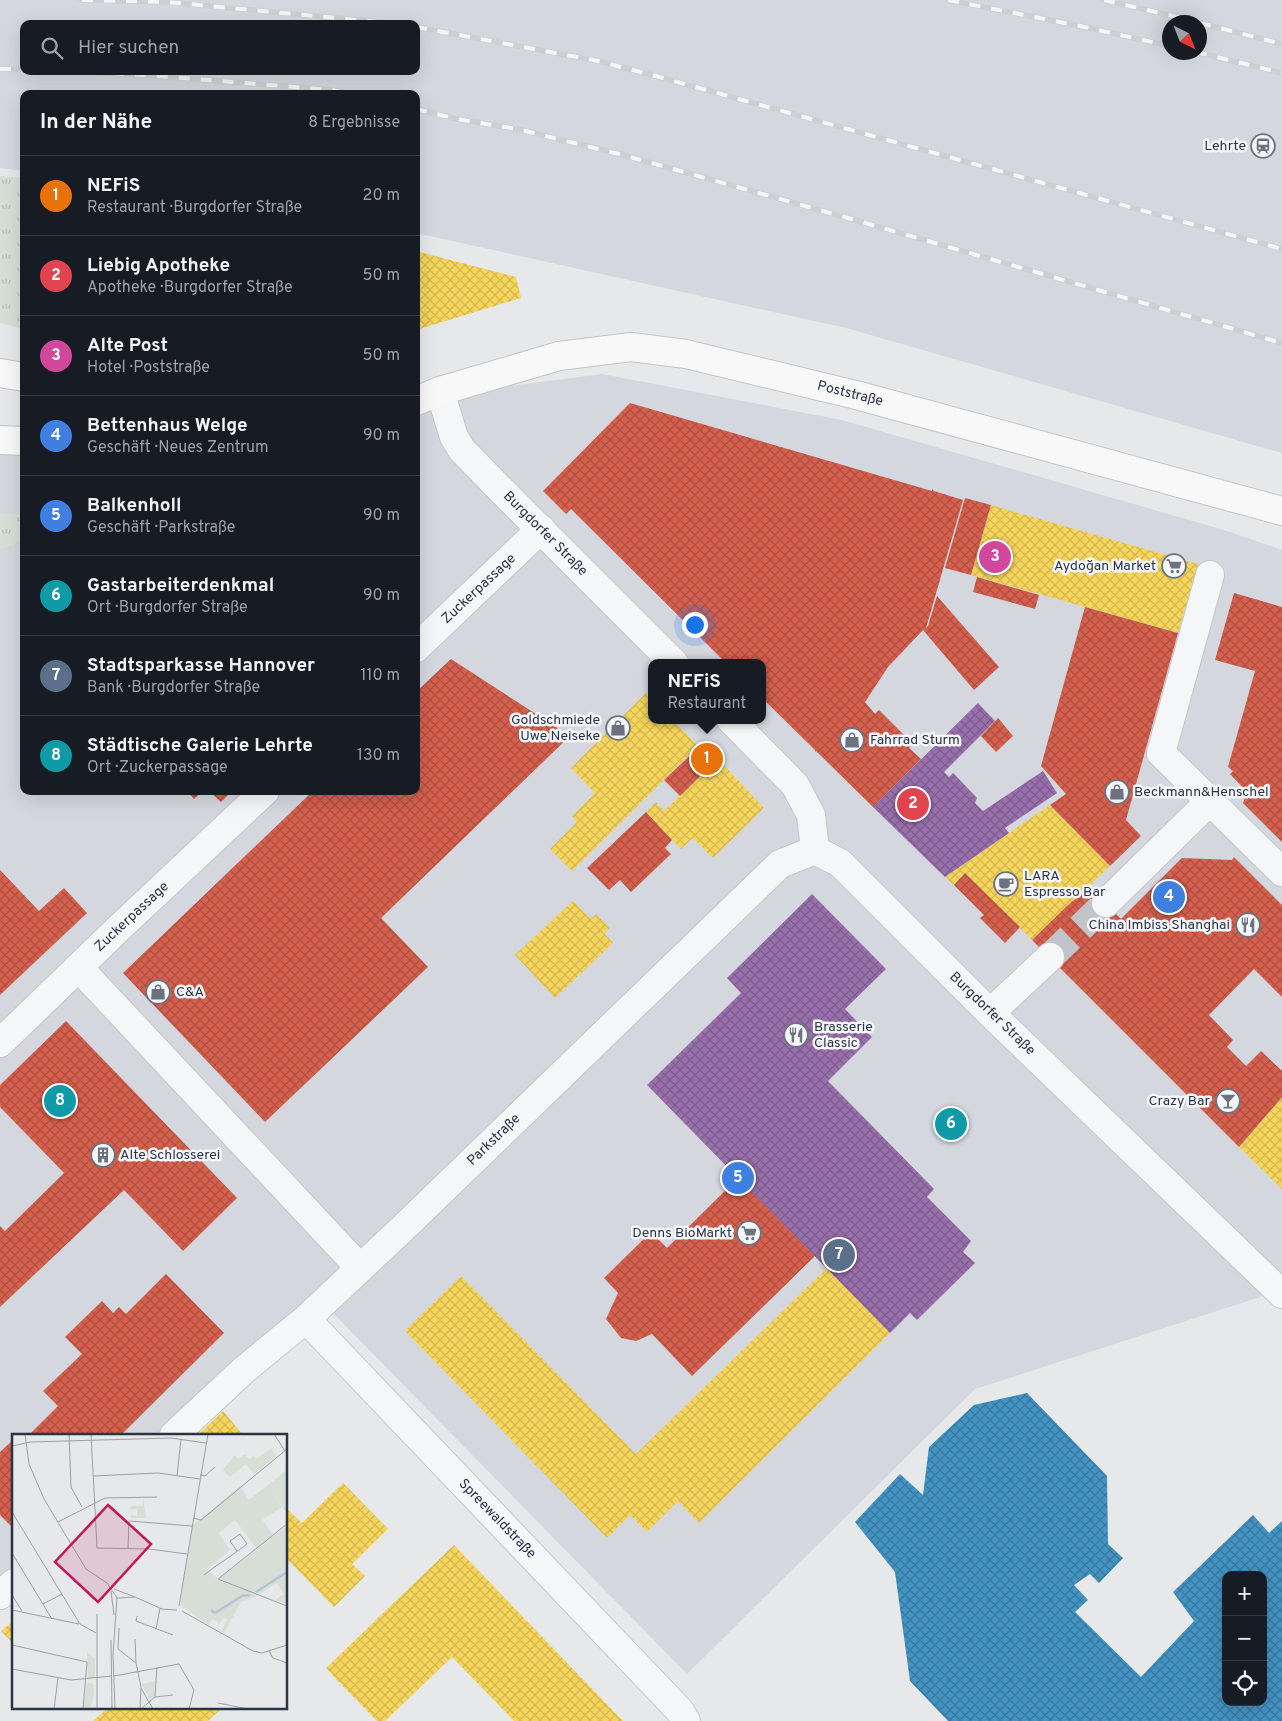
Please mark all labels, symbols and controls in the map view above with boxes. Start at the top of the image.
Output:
north arrow [1162,15,1207,60]
search box [20,20,420,75]
icon: search [38,34,66,62]
text: Hier suchen [78,36,179,60]
text: In der Nähe [40,109,152,136]
text: 8 Ergebnisse [308,113,400,133]
station icon: Lehrte [1250,133,1276,159]
place label: Lehrte [1204,138,1246,155]
text: NEFiS [87,174,140,198]
text: 1 [53,186,59,206]
text: 20 m [363,186,400,206]
text: Restaurant · Burgdorfer Straße [87,198,302,218]
text: Liebig Apotheke [87,254,230,278]
text: 2 [51,266,61,286]
text: 50 m [363,266,400,286]
text: Apotheke · Burgdorfer Straße [87,278,293,298]
text: Alte Post [87,334,168,358]
text: 3 [51,346,61,366]
text: 50 m [363,346,400,366]
text: Hotel · Poststraße [87,358,210,378]
street label: Poststraße [815,378,885,410]
text: Bettenhaus Welge [87,414,248,438]
text: 4 [51,426,61,446]
text: 90 m [363,426,400,446]
text: Geschäft · Neues Zentrum [87,438,269,458]
street label: Burgdorfer Straße [499,488,591,580]
text: Balkenholl [87,494,182,518]
text: 5 [51,506,61,526]
text: 90 m [363,506,400,526]
text: Geschäft · Parkstraße [87,518,235,538]
pin: 3 [979,538,1011,576]
street label: Zuckerpassage [438,550,520,628]
supermarket icon: Aydoğan Market [1161,553,1187,579]
place label: Aydoğan Market [1054,558,1156,575]
text: Gastarbeiterdenkmal [87,574,274,598]
text: 6 [51,586,61,606]
text: 90 m [363,586,400,606]
text: Ort · Burgdorfer Straße [87,598,248,618]
your location [682,612,708,638]
text: Stadtsparkasse Hannover [87,654,315,678]
popup [648,659,766,724]
text: 7 [52,666,60,686]
text: 110 m [360,666,400,686]
text: NEFiS [668,670,721,694]
text: Bank · Burgdorfer Straße [87,678,260,698]
text: Restaurant [668,694,746,714]
place label: Goldschmiede Uwe Neiseke [511,712,600,745]
shop icon: Goldschmiede Uwe Neiseke [605,715,631,741]
shop icon: Fahrrad Sturm [839,727,865,753]
place label: Fahrrad Sturm [870,732,960,749]
text: Städtische Galerie Lehrte [87,734,313,758]
pin: 1 [691,740,723,778]
text: 8 [51,746,61,766]
text: 130 m [357,746,400,766]
text: Ort · Zuckerpassage [87,758,228,778]
shop icon: Beckmann&Henschel [1104,779,1130,805]
place label: Beckmann&Henschel [1134,784,1269,801]
pin: 2 [897,785,929,823]
place label: LARA Espresso Bar [1024,868,1106,901]
cafe icon: LARA Espresso Bar [993,871,1019,897]
street label: Zuckerpassage [91,878,173,956]
pin: 4 [1153,878,1185,916]
restaurant icon: China Imbiss Shanghai [1235,912,1261,938]
place label: China Imbiss Shanghai [1089,917,1230,934]
street label: Burgdorfer Straße [946,969,1038,1059]
shop icon: C&A [145,979,171,1005]
place label: C&A [176,984,204,1001]
place label: Brasserie Classic [814,1019,873,1052]
restaurant icon: Brasserie Classic [783,1022,809,1048]
pin: 8 [44,1082,76,1120]
bar icon: Crazy Bar [1215,1088,1241,1114]
place label: Crazy Bar [1148,1093,1211,1110]
pin: 6 [935,1105,967,1143]
street label: Parkstraße [464,1110,524,1170]
building icon: Alte Schlosserei [90,1142,116,1168]
place label: Alte Schlosserei [120,1147,220,1164]
pin: 5 [722,1159,754,1197]
supermarket icon: Denns BioMarkt [736,1220,762,1246]
place label: Denns BioMarkt [632,1225,732,1242]
pin: 7 [823,1236,855,1274]
inset map [12,1434,288,1708]
street label: Spreewaldstraße [455,1476,539,1562]
map controls [1222,1571,1267,1706]
button: + [1222,1571,1267,1616]
button: − [1222,1616,1267,1661]
button: locate [1222,1661,1267,1706]

